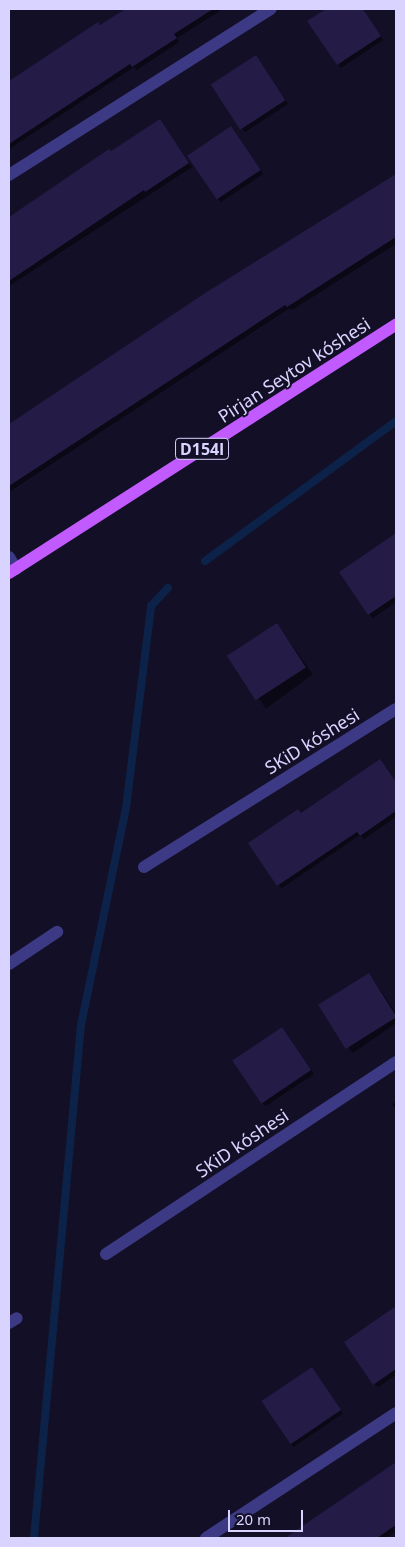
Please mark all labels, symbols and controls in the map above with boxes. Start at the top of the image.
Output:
street label: Pirjan Seytov kóshesi [214,313,374,427]
road number: D154l [174,436,230,462]
street label: SKiD kóshesi [261,703,363,779]
street label: SKiD kóshesi [192,1104,292,1182]
scale bar [230,1500,305,1532]
text: 20 m [236,1509,271,1529]

